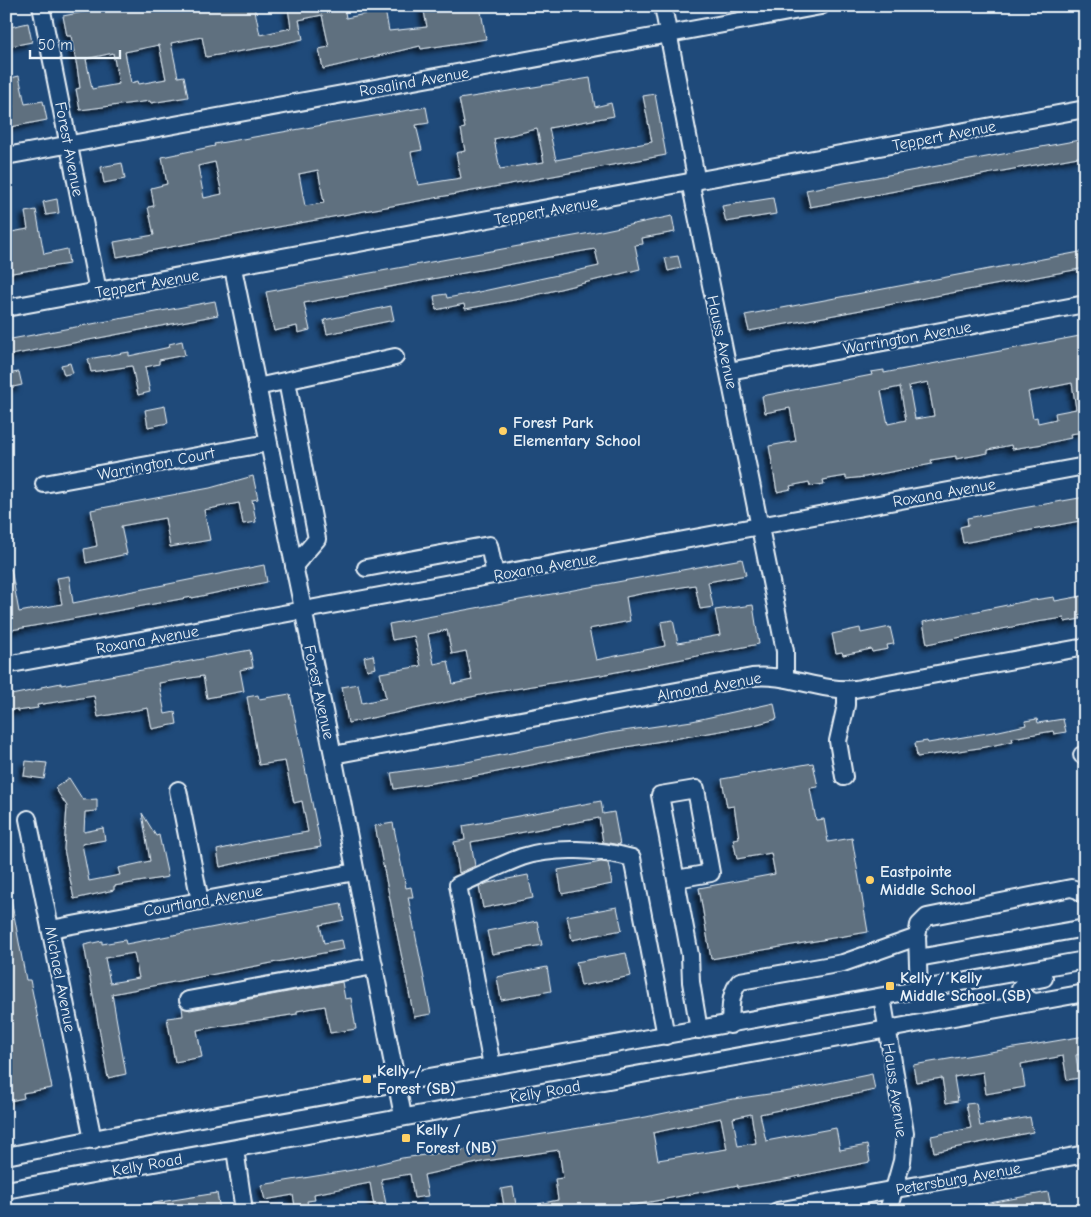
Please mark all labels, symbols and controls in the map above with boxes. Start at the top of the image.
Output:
scale bar [30,28,120,60]
text: 50 m [38,36,73,54]
street label: Rosalind Avenue [358,63,470,100]
street label: Forest Avenue [51,100,87,198]
street label: Teppert Avenue [891,117,997,155]
street label: Teppert Avenue [493,193,599,229]
street label: Teppert Avenue [94,266,200,302]
street label: Hauss Avenue [703,294,741,391]
street label: Warrington Avenue [841,318,973,358]
place label: Forest Park Elementary School [513,414,641,450]
marker: Forest Park Elementary School [497,425,509,437]
street label: Warrington Court [96,444,217,484]
street label: Roxana Avenue [891,475,997,511]
street label: Roxana Avenue [492,549,598,585]
street label: Roxana Avenue [94,622,200,658]
street label: Forest Avenue [300,643,338,741]
street label: Almond Avenue [655,669,763,705]
place label: Eastpointe Middle School [880,863,976,899]
marker: Eastpointe Middle School [864,874,876,886]
street label: Courtland Avenue [142,882,264,920]
street label: Michael Avenue [41,925,79,1034]
place label: Kelly / Kelly Middle School (SB) [900,969,1031,1005]
marker: Kelly / Kelly Middle School (SB) [884,980,896,992]
street label: Hauss Avenue [879,1042,911,1139]
place label: Kelly / Forest (SB) [377,1062,456,1098]
marker: Kelly / Forest (SB) [361,1073,373,1085]
street label: Kelly Road [509,1077,582,1107]
place label: Kelly / Forest (NB) [416,1121,497,1157]
marker: Kelly / Forest (NB) [400,1132,412,1144]
street label: Kelly Road [111,1150,184,1180]
street label: Petersburg Avenue [894,1159,1022,1199]

